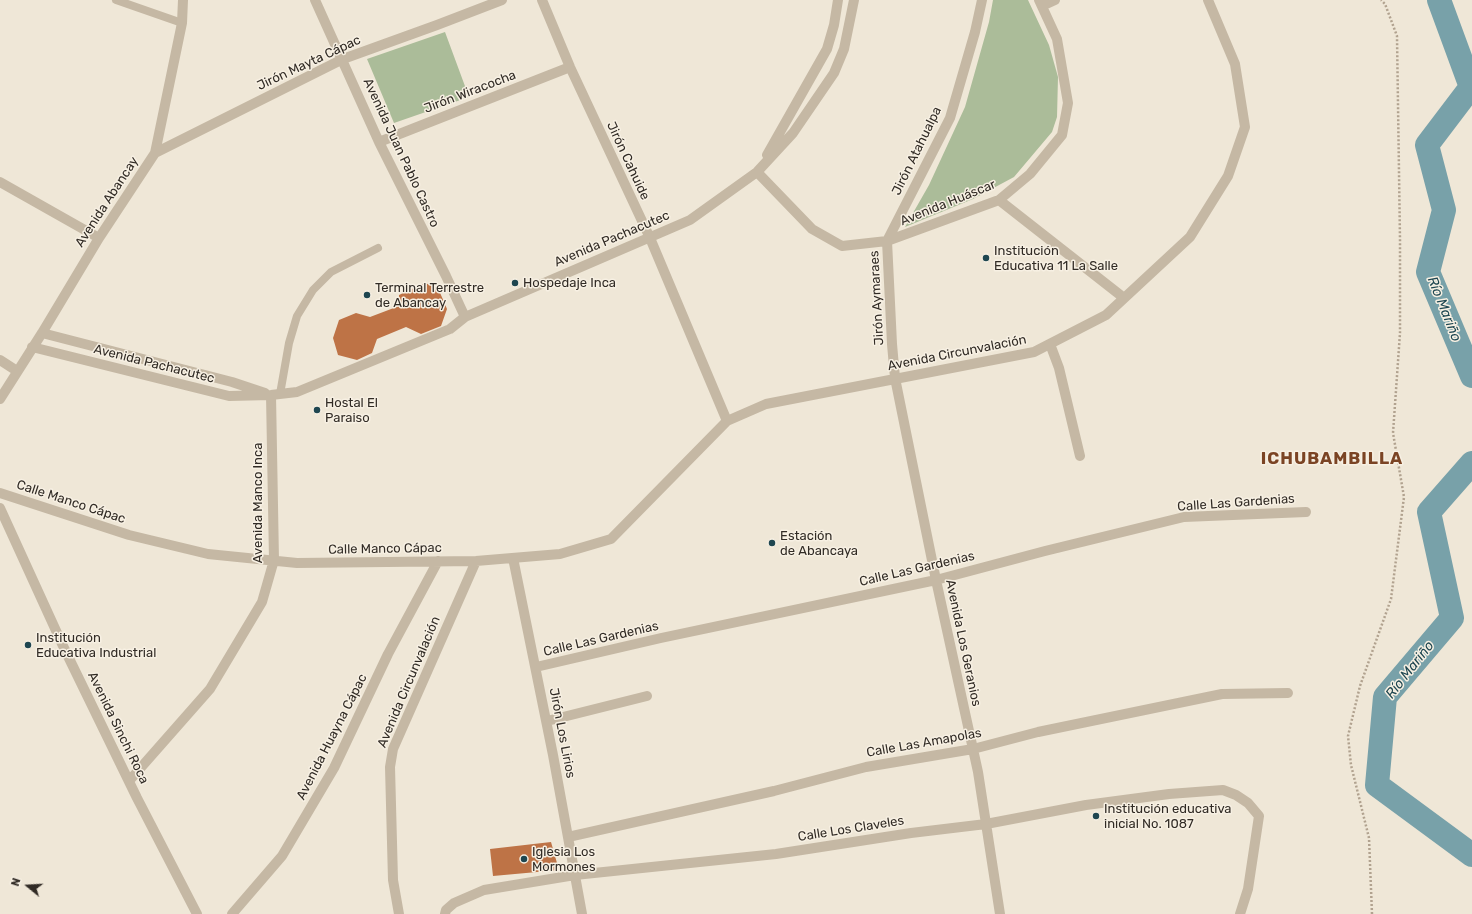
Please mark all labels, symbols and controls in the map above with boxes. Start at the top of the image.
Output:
street label: Jirón Mayta Cápac [255,32,363,94]
street label: Jirón Wiracocha [422,67,518,117]
street label: Avenida Juan Pablo Castro [360,76,442,230]
street label: Jirón Atahualpa [889,104,945,198]
street label: Jirón Cahuide [603,119,653,203]
street label: Avenida Abancay [72,154,142,250]
street label: Avenida Huáscar [898,177,998,229]
street label: Avenida Pachacutec [552,208,672,270]
place label: Institución Educativa 11 La Salle [994,243,1118,274]
street label: Jirón Aymaraes [867,250,887,346]
marker: Institución Educativa 11 La Salle [981,253,991,263]
water label: Río Mariño [1423,274,1465,344]
place label: Hospedaje Inca [523,275,616,291]
marker: Hospedaje Inca [510,278,520,288]
place label: Terminal Terrestre de Abancay [375,280,484,311]
marker: Terminal Terrestre de Abancay [362,290,372,300]
street label: Avenida Circunvalación [886,332,1028,374]
street label: Avenida Pachacutec [92,341,216,387]
place label: Hostal El Paraiso [325,395,378,426]
marker: Hostal El Paraiso [312,405,322,415]
street label: Avenida Manco Inca [250,443,266,563]
district label: ICHUBAMBILLA [1261,449,1403,469]
street label: Calle Manco Cápac [14,477,128,527]
street label: Calle Las Gardenias [1177,491,1295,515]
place label: Estación de Abancaya [780,528,858,559]
marker: Estación de Abancaya [767,538,777,548]
street label: Calle Manco Cápac [328,540,442,558]
street label: Calle Las Gardenias [858,548,976,590]
street label: Avenida Los Geranios [942,578,984,708]
street label: Avenida Circunvalación [374,614,444,750]
street label: Calle Las Gardenias [542,618,660,660]
place label: Institución Educativa Industrial [36,630,156,661]
water label: Río Mariño [1382,638,1438,702]
marker: Institución Educativa Industrial [23,640,33,650]
street label: Avenida Sinchi Roca [84,670,152,786]
street label: Avenida Huayna Cápac [293,671,371,803]
street label: Jirón Los Lirios [546,686,578,780]
street label: Calle Las Amapolas [865,725,983,761]
place label: Institución educativa inicial No. 1087 [1104,801,1232,832]
marker: Institución educativa inicial No. 1087 [1091,811,1101,821]
street label: Calle Los Claveles [797,813,905,845]
place label: Iglesia Los Mormones [532,844,596,875]
marker: Iglesia Los Mormones [519,854,529,864]
north arrow [8,866,48,906]
text: N [9,876,24,888]

